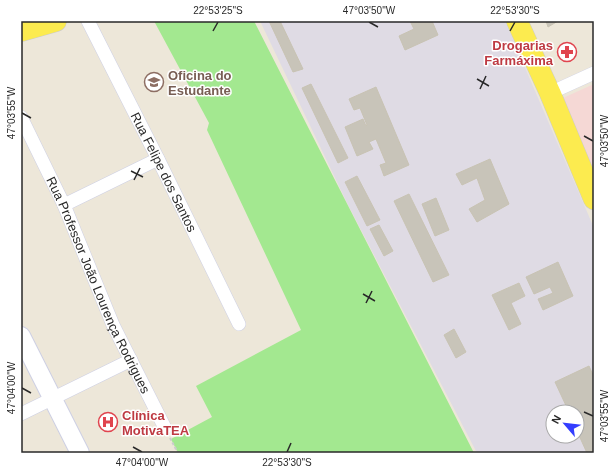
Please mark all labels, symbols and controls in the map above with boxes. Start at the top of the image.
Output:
text: 22°53'25"S [193,5,243,16]
text: 47°03'50"W [343,5,396,16]
text: 22°53'30"S [490,5,540,16]
place label: Drogarias Farmáxima [484,38,554,68]
pharmacy icon: Drogarias Farmáxima [556,41,578,63]
place label: Oficina do Estudante [168,68,232,98]
school or university icon: Oficina do Estudante [143,71,165,93]
text: 47°03'55"W [6,86,17,139]
street label: Rua Felipe dos Santos [128,110,200,235]
text: 47°03'50"W [599,114,610,167]
street label: Rua Professor João Lourença Rodrigues [43,174,153,396]
text: 47°04'00"W [6,361,17,414]
text: 47°03'55"W [599,389,610,442]
north arrow [545,404,585,444]
place label: Clínica MotivaTEA [122,408,190,438]
hospital icon: Clínica MotivaTEA [97,411,119,433]
text: N [549,413,563,426]
text: 47°04'00"W [116,457,169,468]
text: 22°53'30"S [262,457,312,468]

